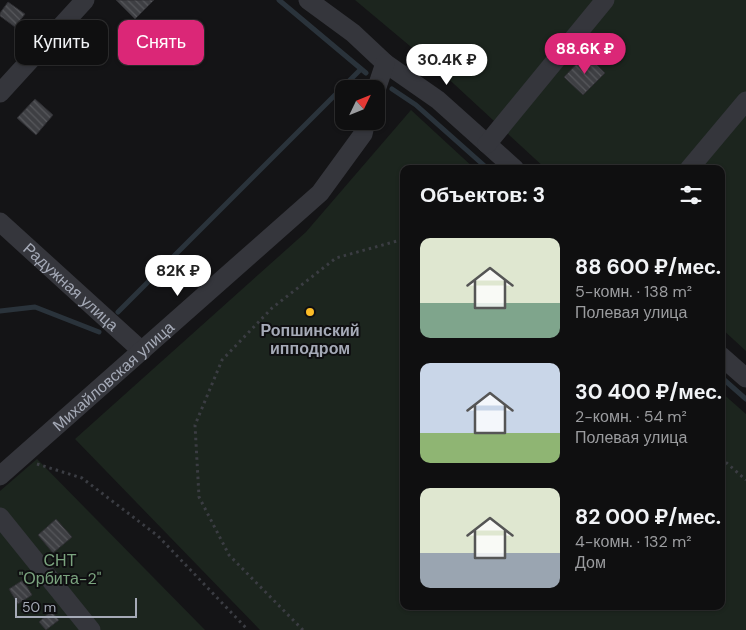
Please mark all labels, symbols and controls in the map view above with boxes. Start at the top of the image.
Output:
chip: Купить [15,20,108,65]
chip: Снять [118,20,204,65]
pin: 88.6K ₽ [539,32,631,75]
text: 88.6K ₽ [556,38,614,59]
pin: 30.4K ₽ [401,44,493,86]
text: 30.4K ₽ [417,49,477,70]
north arrow [335,80,385,130]
map controls [335,80,385,130]
text: Объектов: 3 [420,181,545,209]
icon: filters [677,181,705,209]
street label: Радужная улица [19,238,123,335]
text: 88 600 ₽/мес. [575,253,721,281]
pin: 82K ₽ [143,254,213,297]
icon: home [460,258,520,318]
text: 82K ₽ [156,260,200,281]
text: 5-комн. · 138 m² [575,281,692,302]
text: Полевая улица [575,302,687,323]
marker: Ропшинский ипподром [304,306,316,318]
street label: Михайловская улица [48,316,179,435]
place label: Ропшинский ипподром [260,320,360,359]
text: 30 400 ₽/мес. [575,378,722,406]
icon: home [460,383,520,443]
text: 2-комн. · 54 m² [575,406,687,427]
text: Полевая улица [575,427,687,448]
text: 82 000 ₽/мес. [575,503,721,531]
icon: home [460,508,520,568]
text: 4-комн. · 132 m² [575,531,692,552]
park label: СНТ "Орбита-2" [19,550,102,589]
text: Дом [575,552,606,573]
scale bar [15,595,138,618]
text: 50 m [22,598,56,616]

